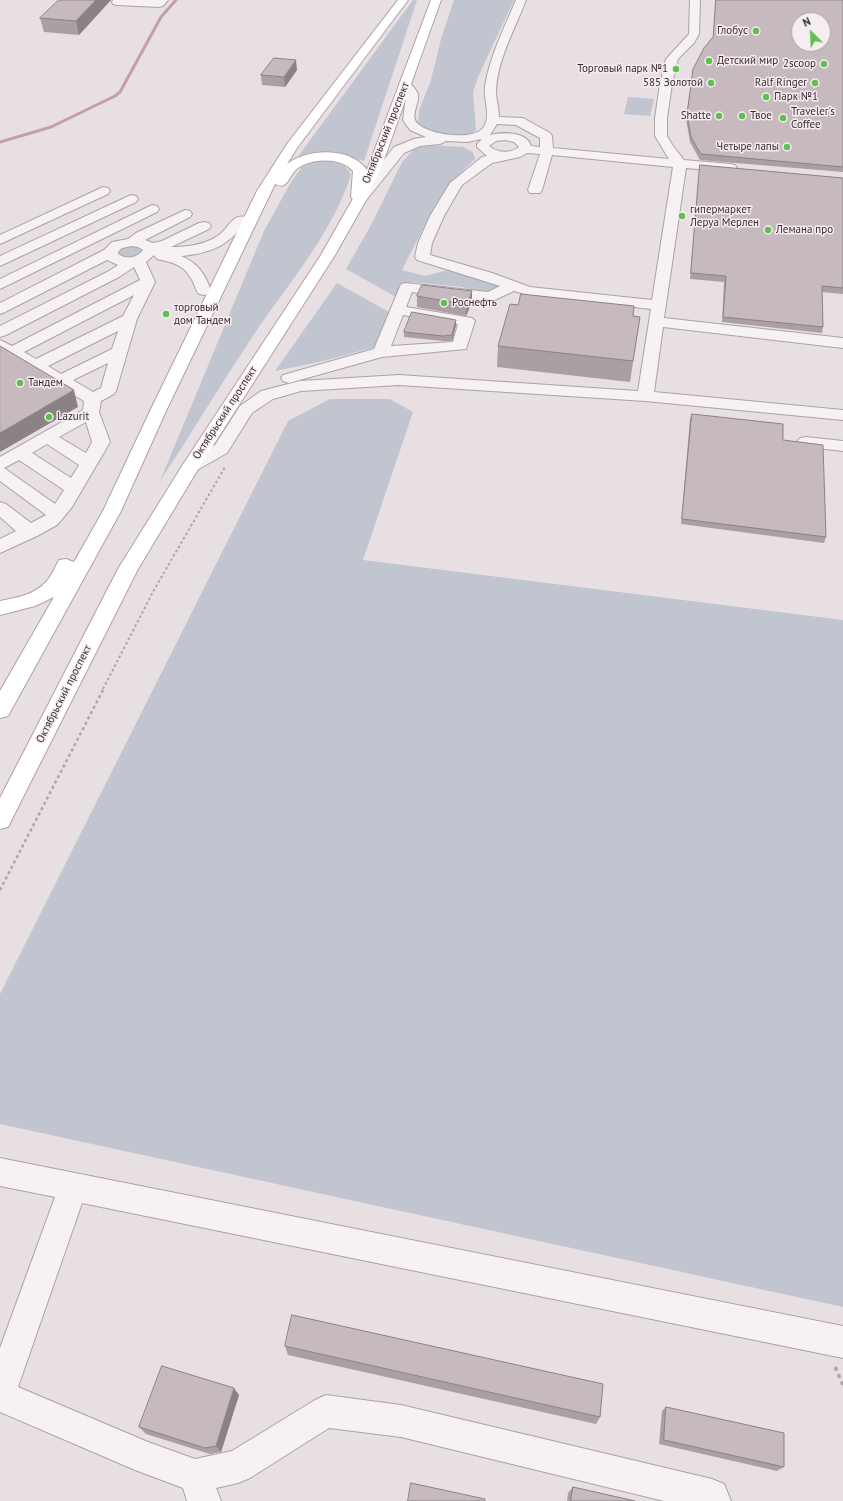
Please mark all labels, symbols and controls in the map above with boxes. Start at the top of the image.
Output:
north arrow [791,12,831,52]
text: N [800,14,813,30]
place label: Глобус [717,24,748,38]
marker: Глобус [751,26,761,36]
place label: Детский мир [717,54,778,68]
marker: Детский мир [704,56,714,66]
place label: 2scoop [783,57,816,71]
marker: 2scoop [819,59,829,69]
place label: Торговый парк №1 [577,62,668,76]
marker: Торговый парк №1 [671,64,681,74]
place label: 585 Золотой [643,76,703,90]
place label: Ralf Ringer [755,76,807,90]
marker: 585 Золотой [706,78,716,88]
marker: Ralf Ringer [810,78,820,88]
street label: Октябрьский проспект [360,80,412,186]
place label: Парк №1 [774,90,818,104]
marker: Парк №1 [761,92,771,102]
place label: Traveler's Coffee [791,105,835,131]
place label: Shatte [681,109,711,123]
place label: Твое [750,109,772,123]
marker: Shatte [714,111,724,121]
marker: Твое [737,111,747,121]
marker: Traveler's Coffee [778,113,788,123]
place label: Четыре лапы [717,140,779,154]
marker: Четыре лапы [782,142,792,152]
place label: гипермаркет Леруа Мерлен [690,203,759,229]
marker: гипермаркет Леруа Мерлен [677,211,687,221]
place label: Лемана про [776,223,833,237]
marker: Лемана про [763,225,773,235]
place label: Роснефть [452,296,497,310]
marker: Роснефть [439,298,449,308]
place label: торговый дом Тандем [174,301,231,327]
marker: торговый дом Тандем [161,309,171,319]
street label: Октябрьский проспект [190,364,260,462]
place label: Тандем [28,376,63,390]
marker: Тандем [15,378,25,388]
place label: Lazurit [57,410,89,424]
marker: Lazurit [44,412,54,422]
street label: Октябрьский проспект [34,643,94,745]

